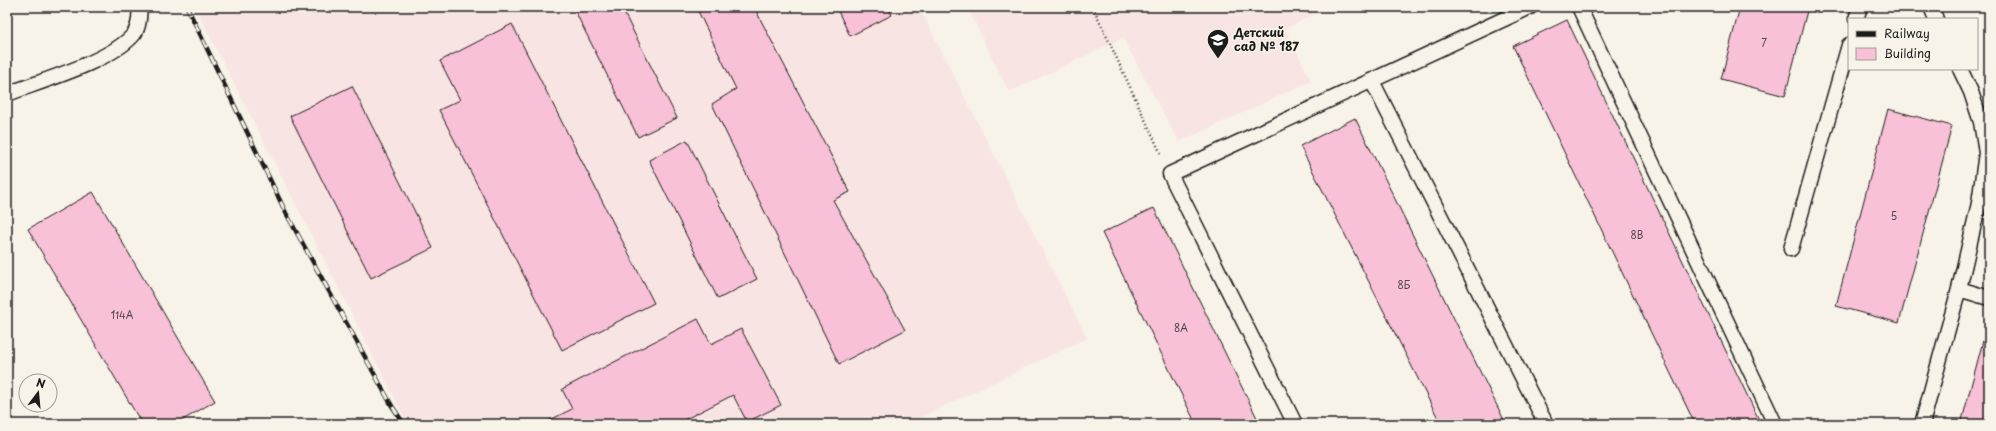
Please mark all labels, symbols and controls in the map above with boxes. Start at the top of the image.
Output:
legend [1848,18,1978,70]
place label: Детский сад № 187 [1233,23,1299,55]
text: Railway [1884,24,1930,42]
school or university icon: Детский сад № 187 [1205,27,1231,60]
house number: 7 [1761,35,1767,50]
text: Building [1884,44,1931,62]
house number: 5 [1891,208,1897,223]
house number: 8В [1631,227,1644,242]
house number: 8Б [1398,277,1411,292]
house number: 114А [111,307,134,322]
house number: 8А [1174,320,1188,335]
north arrow [18,373,58,413]
text: N [34,374,48,392]

